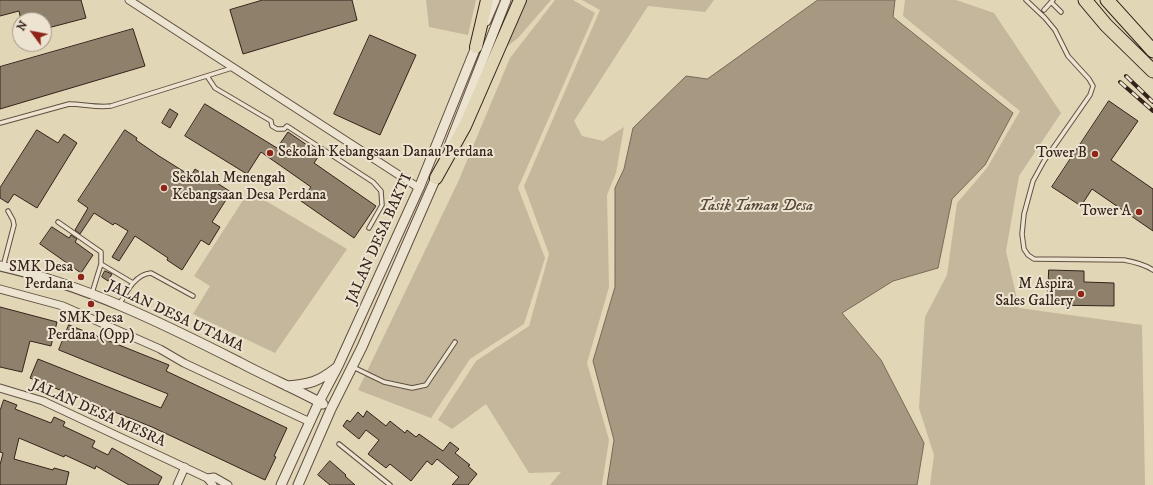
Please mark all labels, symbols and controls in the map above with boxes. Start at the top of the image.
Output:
north arrow [12,12,52,52]
text: N [14,19,31,34]
place label: Sekolah Kebangsaan Danau Perdana [278,144,493,162]
place label: Tower B [1036,145,1087,163]
marker: Sekolah Kebangsaan Danau Perdana [265,148,275,158]
marker: Tower B [1090,149,1100,159]
place label: Sekolah Menengah Kebangsaan Desa Perdana [172,170,326,205]
street label: JALAN DESA BAKTI [343,171,417,307]
marker: Sekolah Menengah Kebangsaan Desa Perdana [159,183,169,193]
water label: Tasik Taman Desa [699,197,813,217]
place label: Tower A [1080,203,1131,221]
marker: Tower A [1134,207,1144,217]
place label: SMK Desa Perdana [9,259,73,294]
marker: SMK Desa Perdana [76,272,86,282]
place label: M Aspira Sales Gallery [995,276,1073,311]
street label: JALAN DESA UTAMA [104,277,246,357]
marker: M Aspira Sales Gallery [1076,289,1086,299]
marker: SMK Desa Perdana (Opp) [86,299,96,309]
place label: SMK Desa Perdana (Opp) [47,310,135,345]
street label: JALAN DESA MESRA [28,376,168,452]

